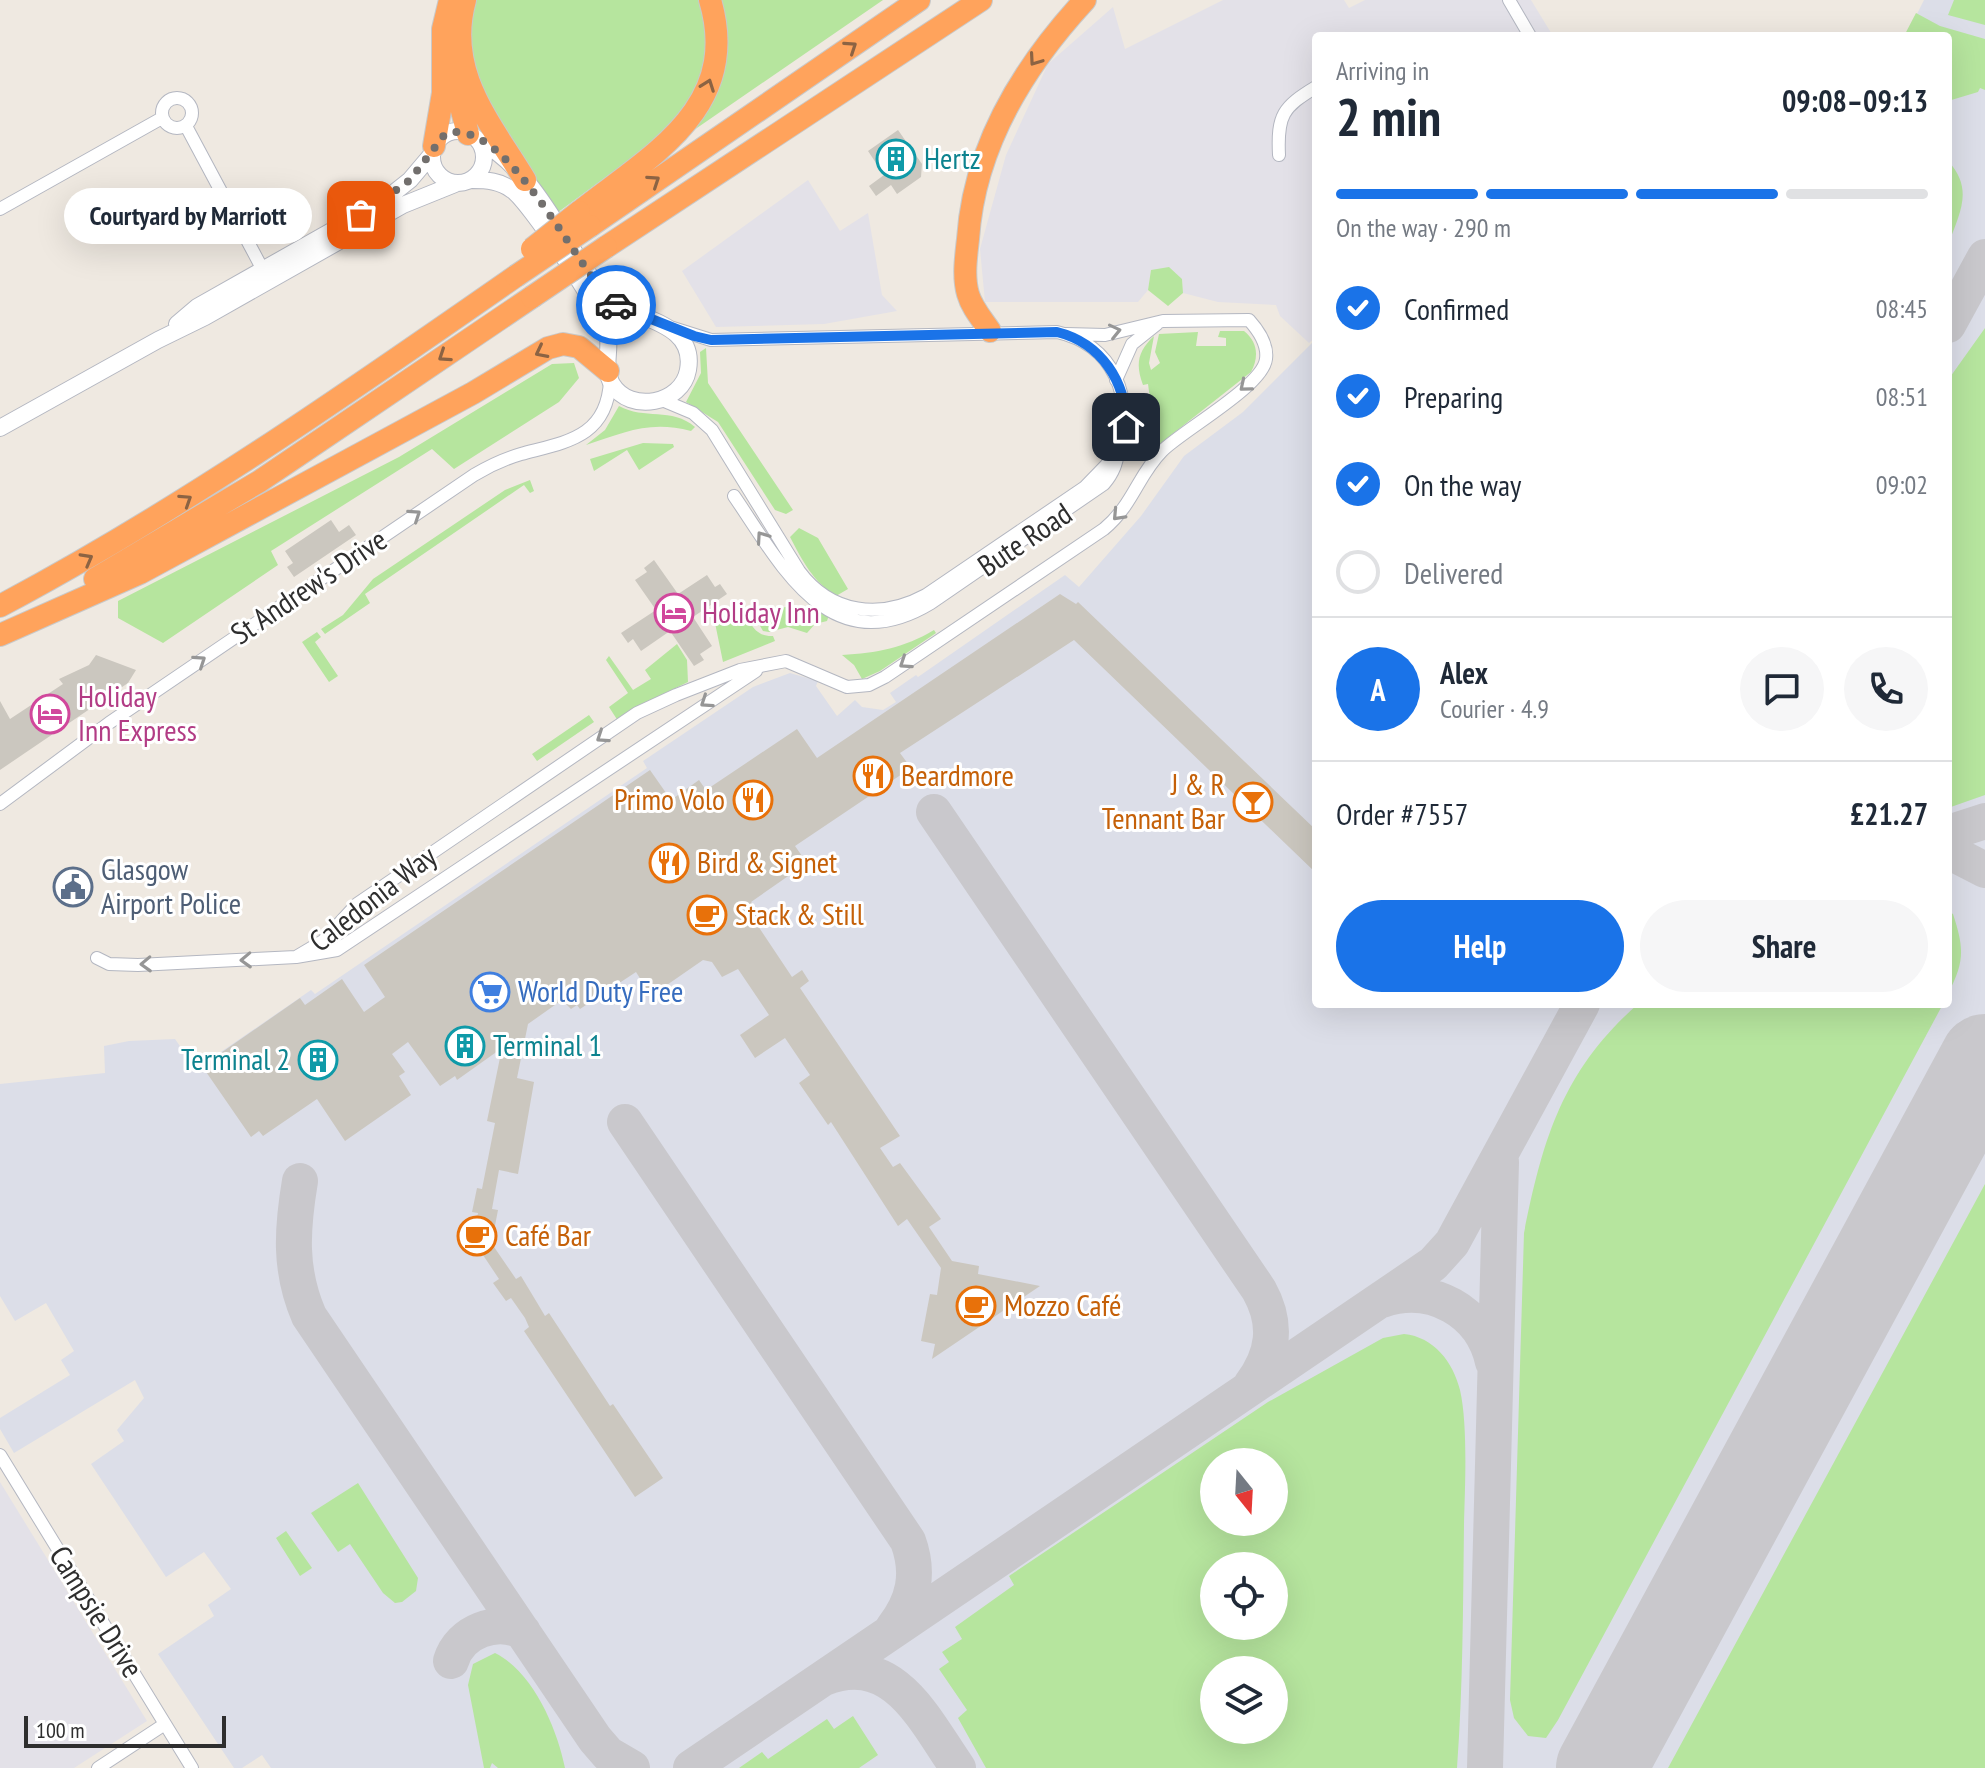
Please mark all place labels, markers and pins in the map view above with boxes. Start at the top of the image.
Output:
building icon: Hertz [875,138,917,180]
place label: Hertz [924,138,980,177]
pin [327,181,395,249]
callout: Courtyard by Marriott [65,187,313,243]
pin [1092,393,1160,461]
hotel icon: Holiday Inn [653,592,695,634]
place label: Holiday Inn [702,592,820,631]
place label: Holiday Inn Express [78,676,197,749]
hotel icon: Holiday Inn Express [29,693,71,735]
restaurant icon: Beardmore [852,755,894,797]
place label: Beardmore [901,755,1014,794]
place label: J & R Tennant Bar [1102,764,1226,837]
place label: Primo Volo [614,779,725,818]
restaurant icon: Primo Volo [732,779,774,821]
bar icon: J & R Tennant Bar [1232,781,1274,823]
restaurant icon: Bird & Signet [648,842,690,884]
place label: Bird & Signet [697,842,838,881]
place label: Glasgow Airport Police [101,849,241,922]
public building icon: Glasgow Airport Police [52,866,94,908]
cafe icon: Stack & Still [686,894,728,936]
place label: Stack & Still [735,894,864,933]
supermarket icon: World Duty Free [469,971,511,1013]
place label: World Duty Free [518,971,683,1010]
building icon: Terminal 1 [444,1025,486,1067]
place label: Terminal 1 [493,1025,602,1064]
place label: Terminal 2 [181,1039,290,1078]
building icon: Terminal 2 [297,1039,339,1081]
cafe icon: Café Bar [456,1215,498,1257]
place label: Café Bar [505,1215,592,1254]
cafe icon: Mozzo Café [955,1285,997,1327]
place label: Mozzo Café [1004,1285,1121,1324]

